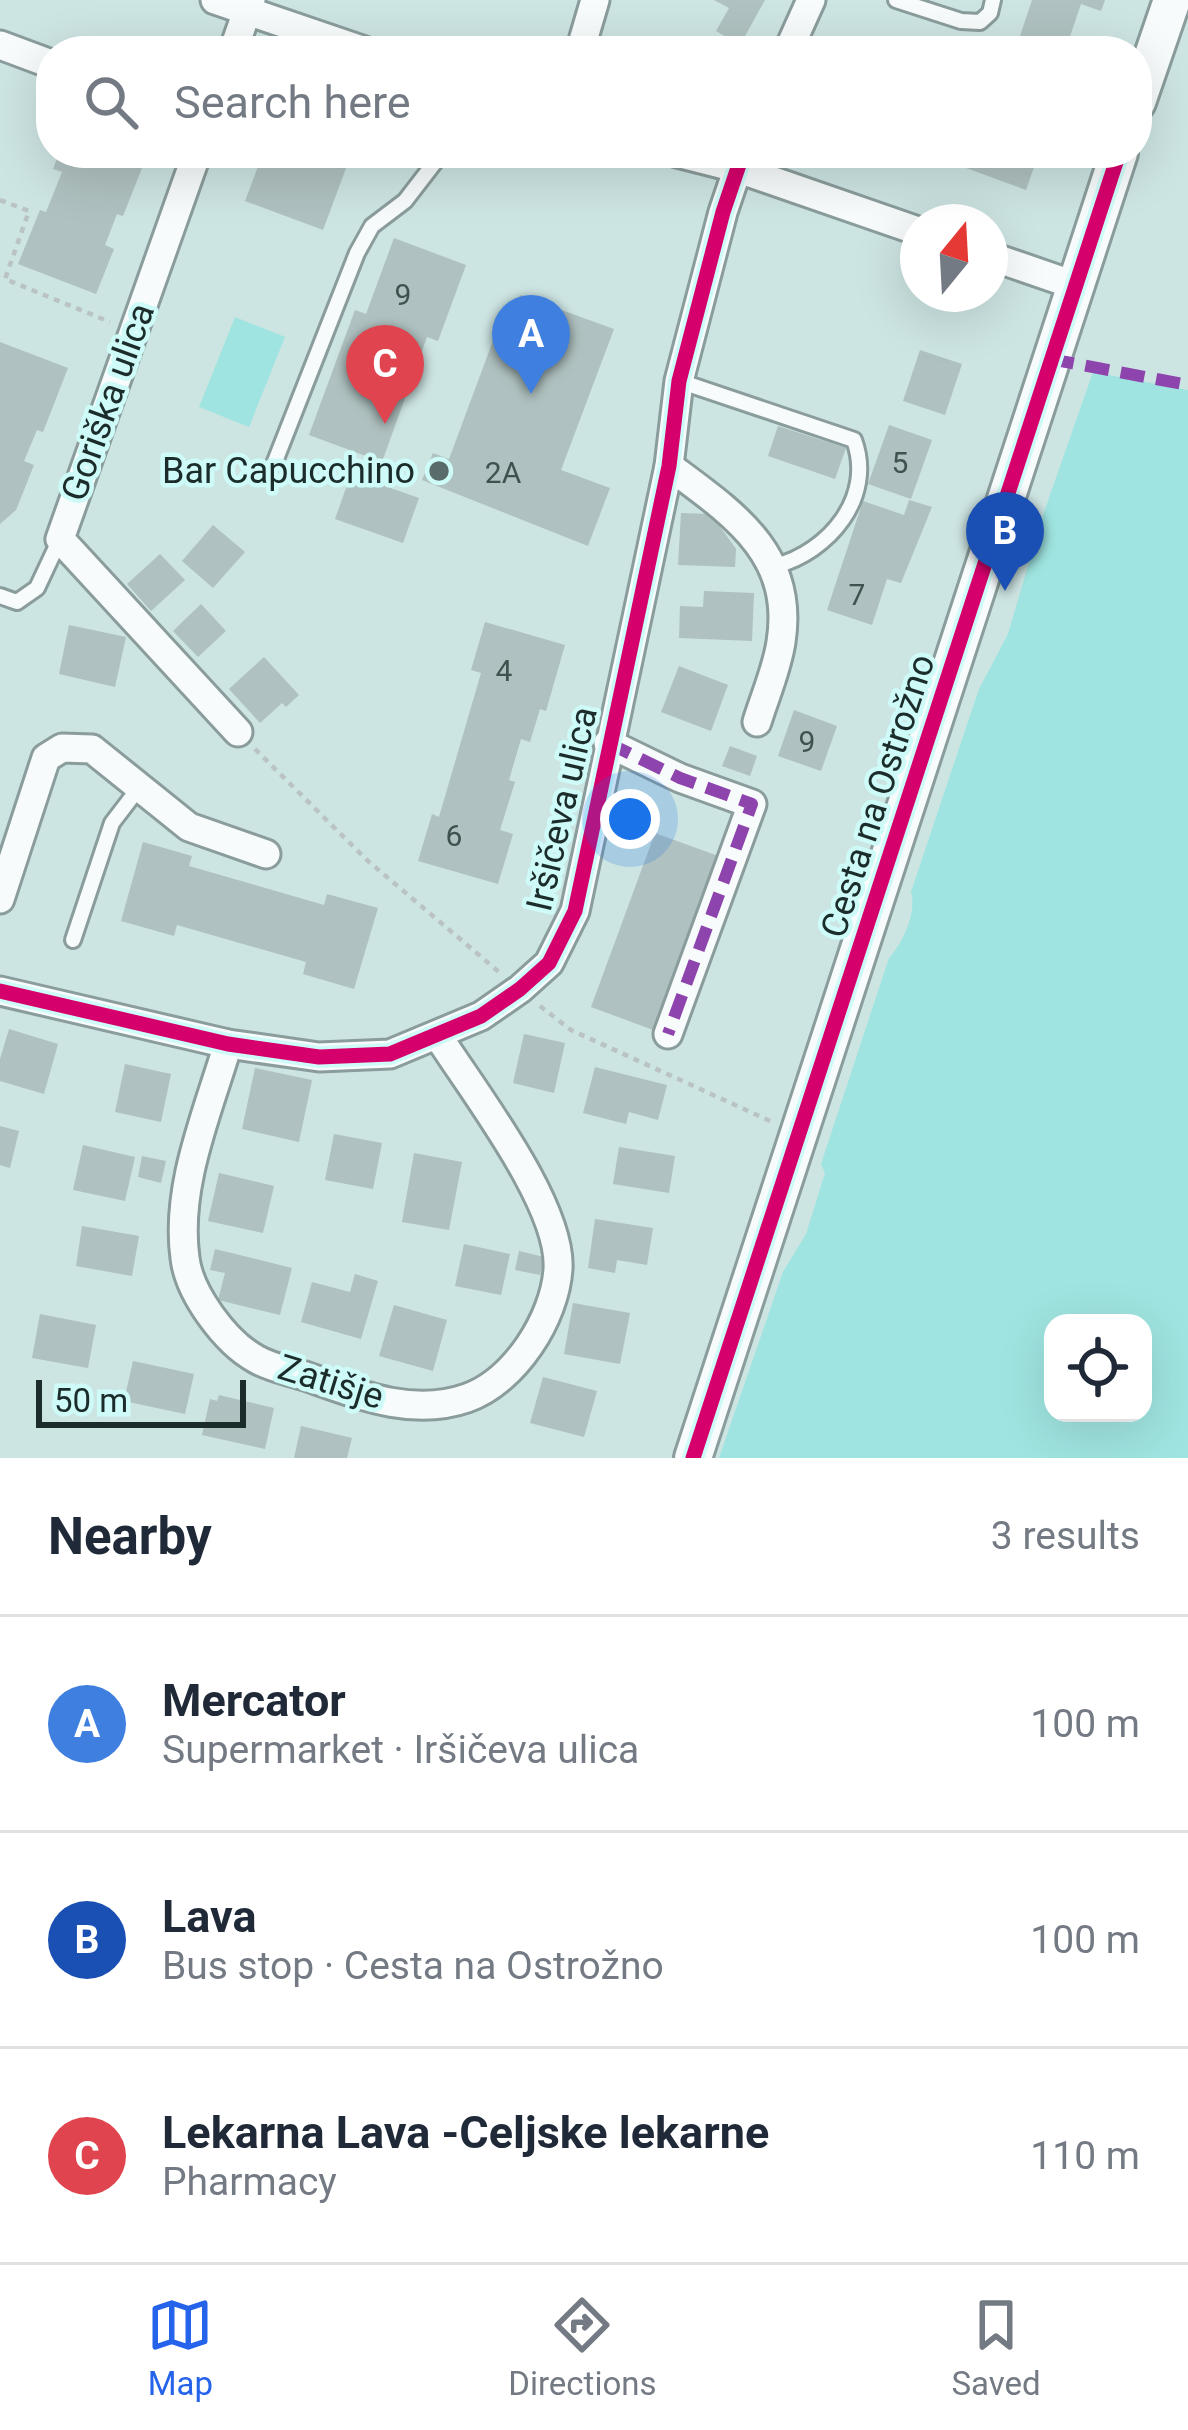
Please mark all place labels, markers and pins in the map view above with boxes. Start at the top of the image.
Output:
pin: A [492,295,570,394]
pin: C [346,325,424,424]
place label: Bar Capucchino [162,450,415,492]
marker: Bar Capucchino [426,458,452,484]
pin: B [966,492,1044,591]

